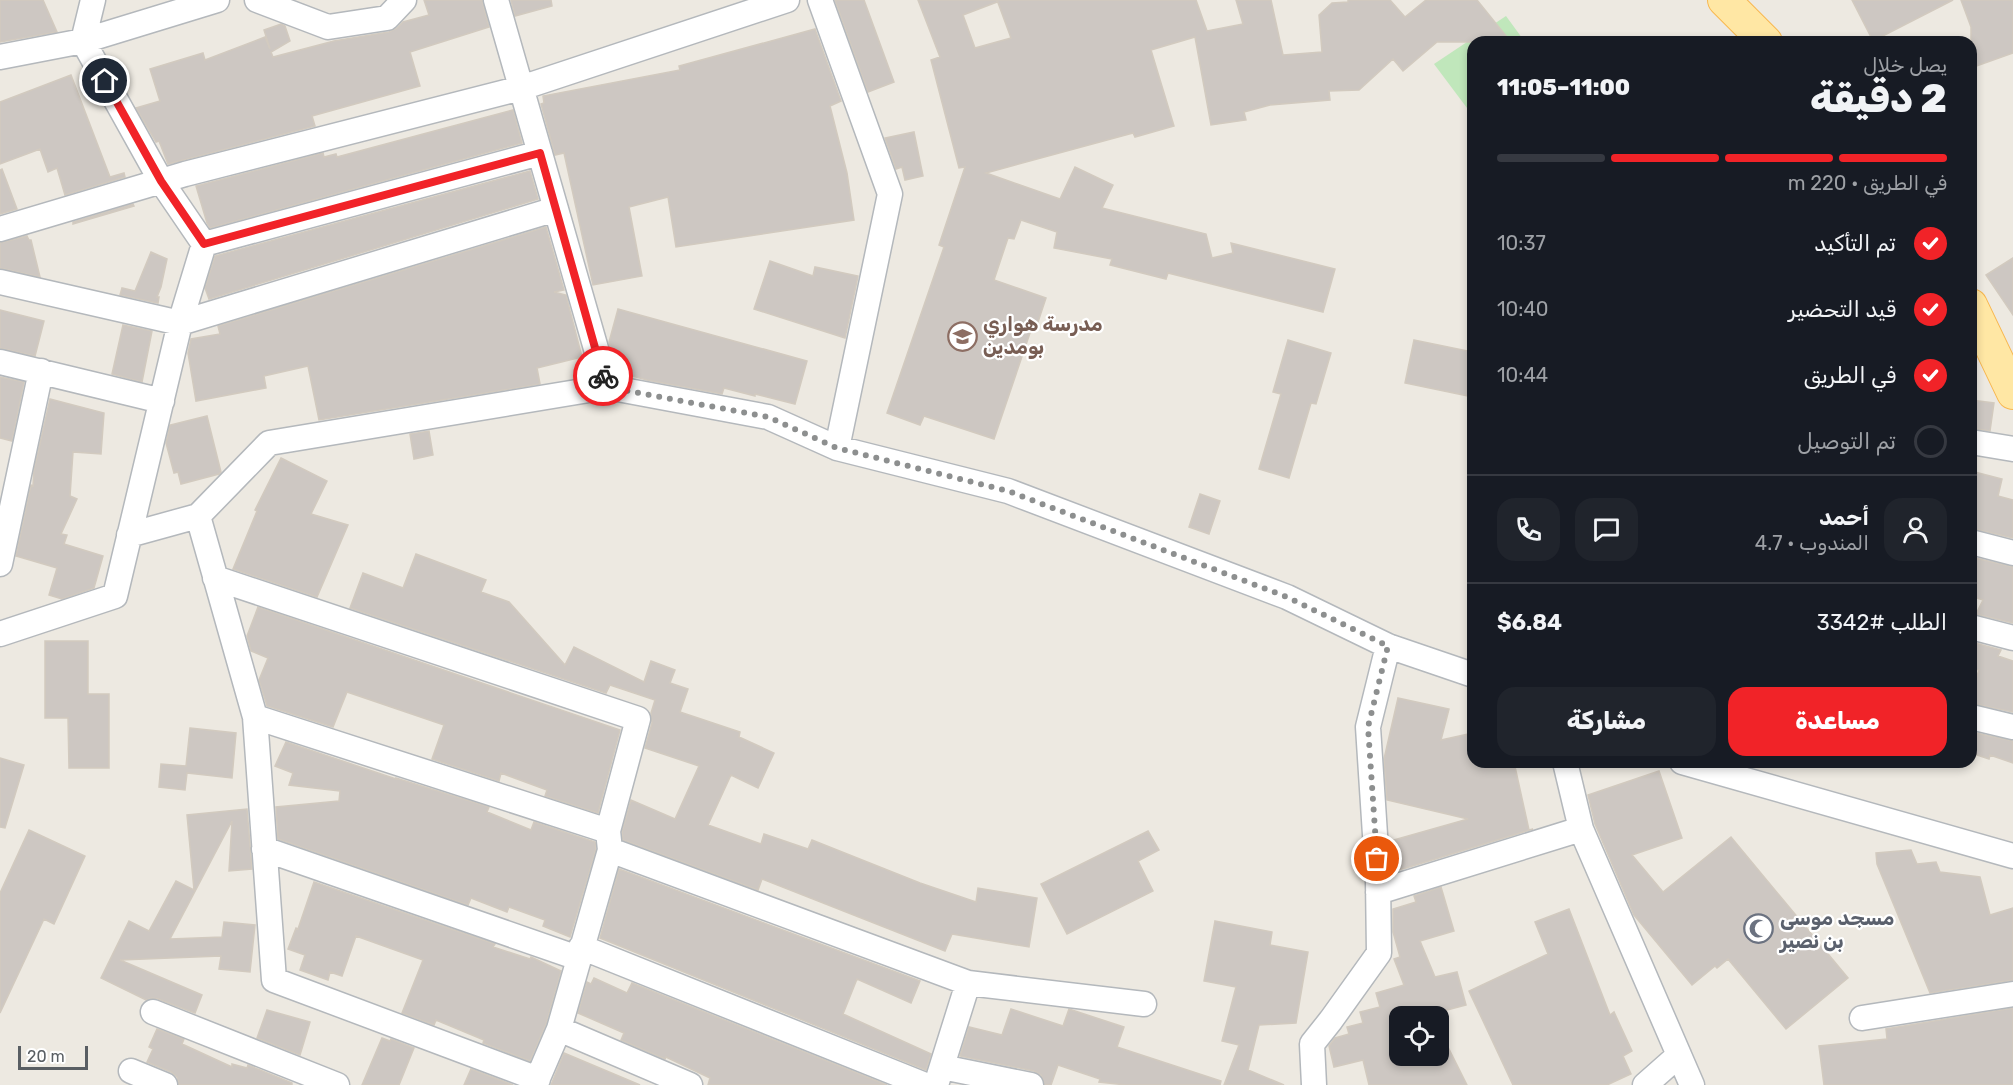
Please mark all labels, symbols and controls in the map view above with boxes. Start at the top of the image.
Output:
text: يصل خلال [1863,53,1947,77]
pin [79,55,130,106]
icon: home [88,64,121,97]
text: 11:00–11:05 [1497,74,1630,101]
text: 2 دقيقة [1810,76,1947,122]
text: في الطريق · 220 m [1788,171,1947,195]
icon: check [1914,227,1947,260]
text: تم التأكيد [1814,230,1896,257]
text: 10:37 [1497,231,1546,255]
icon: check [1914,293,1947,326]
text: قيد التحضير [1788,296,1896,323]
text: 10:40 [1497,297,1549,321]
place label: مدرسة هواري بومدين [983,312,1103,359]
school or university icon: مدرسة هواري بومدين [946,320,978,352]
courier [573,346,633,406]
icon: check [1914,359,1947,392]
icon: bike [587,360,620,393]
text: في الطريق [1804,362,1896,389]
text: 10:44 [1497,363,1548,387]
text: تم التوصيل [1797,428,1896,455]
button: phone [1497,498,1560,561]
button: chat [1575,498,1638,561]
button: person [1884,498,1947,561]
text: أحمد [1819,504,1869,531]
text: المندوب · 4.7 [1755,531,1869,555]
text: $6.84 [1497,609,1562,636]
text: الطلب #3342 [1816,609,1947,636]
button: مشاركة [1497,687,1716,756]
button: مساعدة [1728,687,1947,756]
pin [1351,833,1402,884]
icon: bag [1360,842,1393,875]
place label: مسجد موسى بن نصير [1779,906,1894,953]
mosque icon: مسجد موسى بن نصير [1743,913,1775,945]
map controls [1389,1006,1449,1066]
button: locate [1389,1006,1449,1066]
scale bar [18,1043,88,1070]
text: 20 m [27,1047,65,1066]

